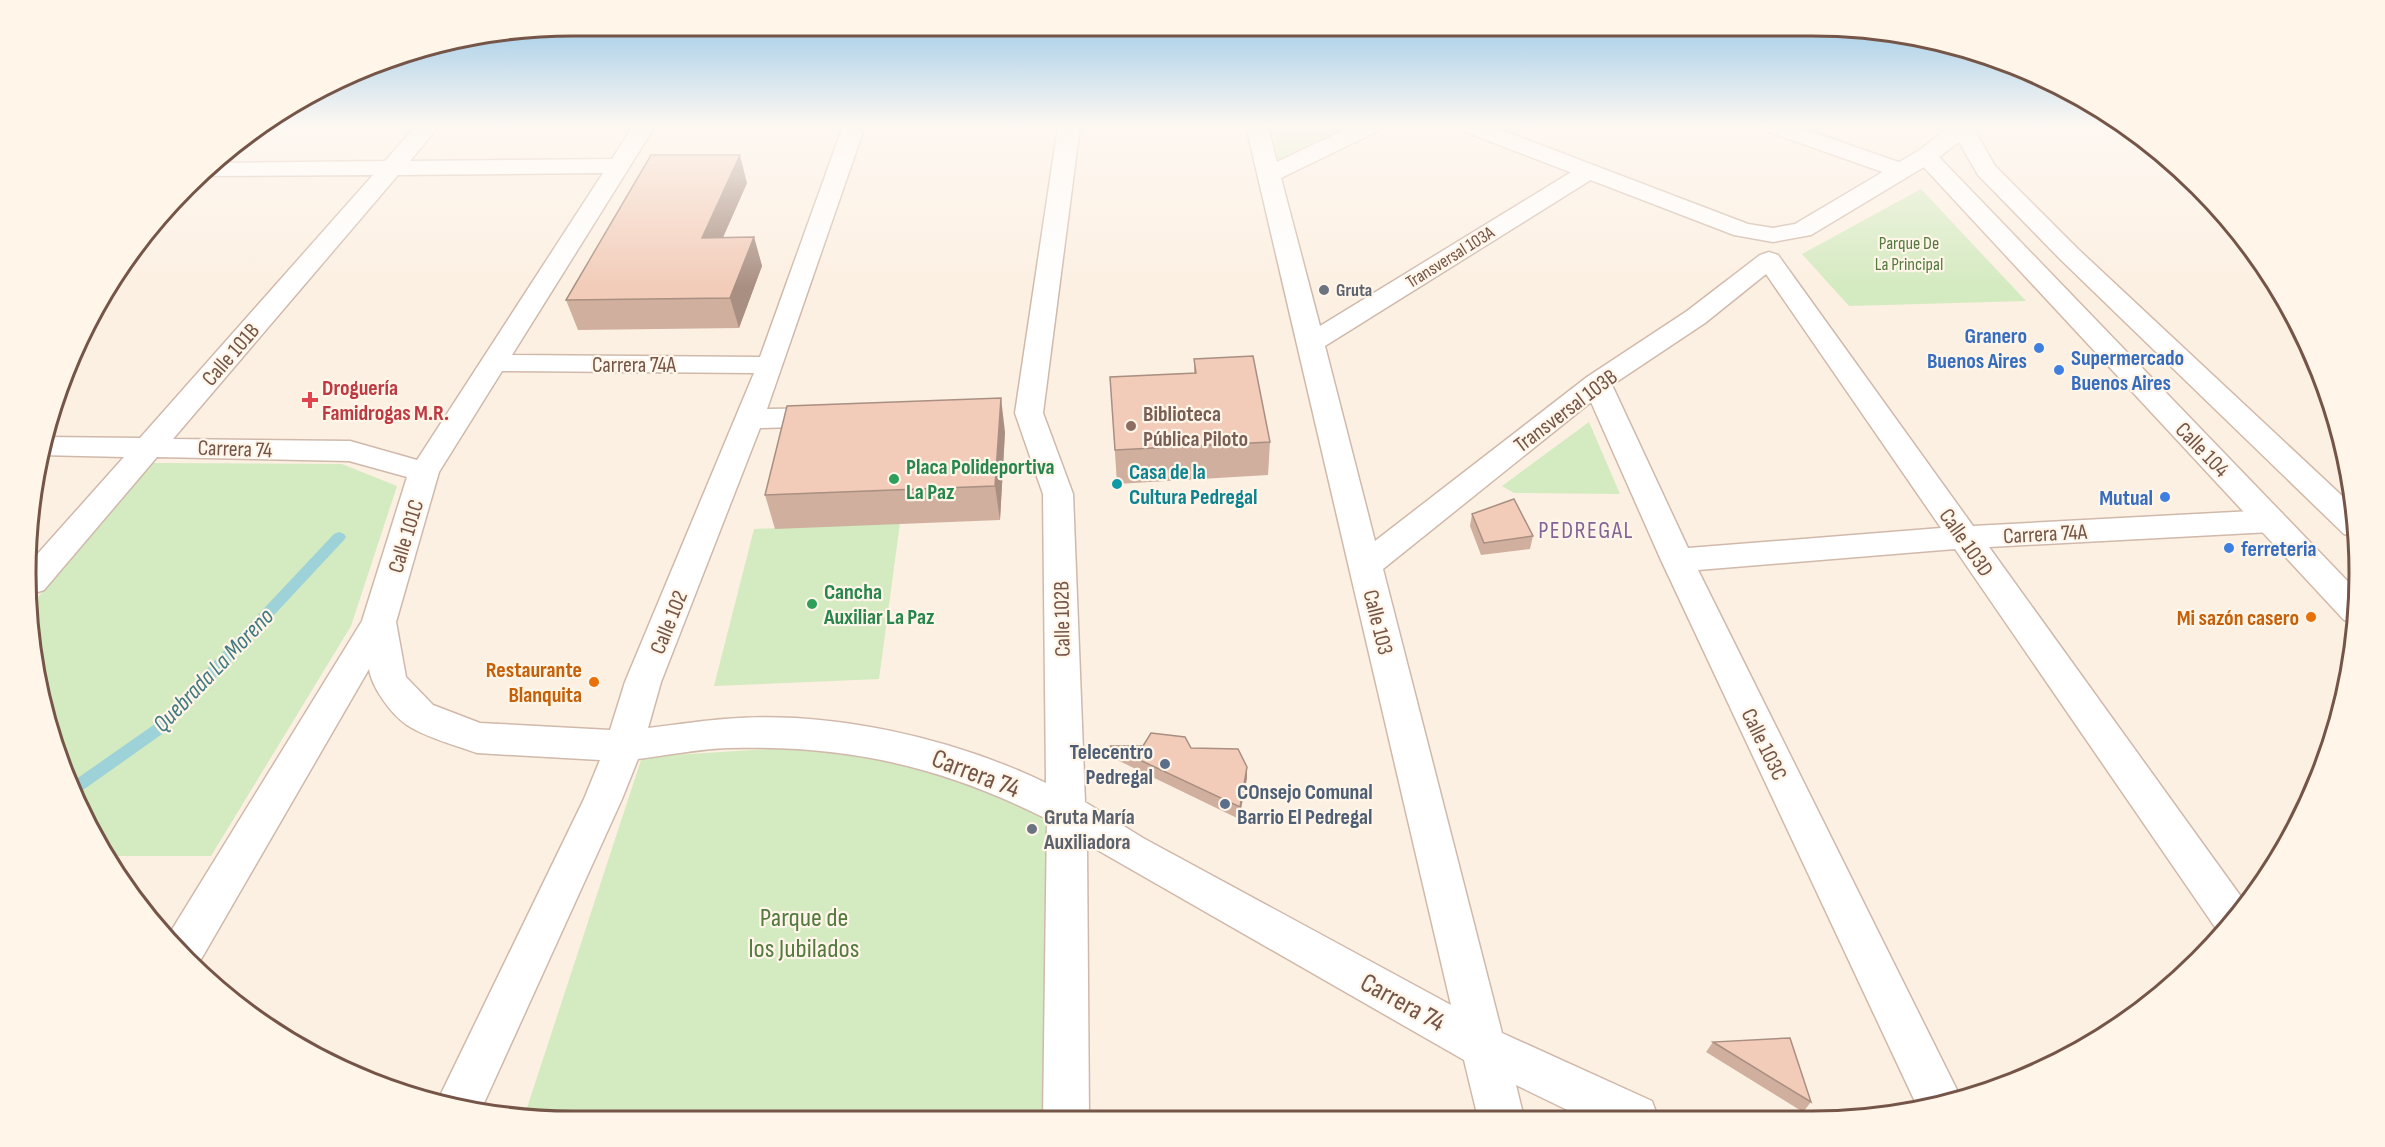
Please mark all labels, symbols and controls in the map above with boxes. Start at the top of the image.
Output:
street label: Transversal 103A [1402,222,1498,293]
park label: Parque De La Principal [1875,233,1943,275]
place label: Gruta [1336,280,1372,301]
marker: Gruta [1317,283,1331,297]
street label: Calle 101B [197,318,266,392]
place label: Granero Buenos Aires [1927,323,2027,375]
marker: Granero Buenos Aires [2032,341,2046,355]
place label: Supermercado Buenos Aires [2071,345,2184,397]
street label: Carrera 74A [592,352,677,379]
marker: Supermercado Buenos Aires [2052,363,2066,377]
street label: Transversal 103B [1509,364,1623,459]
place label: Droguería Famidrogas M.R. [322,375,449,427]
marker: Droguería Famidrogas M.R. [303,393,317,407]
place label: Biblioteca Pública Piloto [1143,401,1248,453]
street label: Calle 104 [2169,417,2235,483]
marker: Biblioteca Pública Piloto [1124,419,1138,433]
street label: Carrera 74 [197,435,273,464]
place label: Placa Polideportiva La Paz [906,454,1055,506]
place label: Casa de la Cultura Pedregal [1129,459,1258,511]
marker: Placa Polideportiva La Paz [887,472,901,486]
marker: Casa de la Cultura Pedregal [1110,477,1124,491]
place label: Mutual [2099,485,2153,512]
marker: Mutual [2158,490,2172,504]
street label: Calle 101C [383,497,430,576]
street label: Calle 103D [1933,504,1999,582]
district label: PEDREGAL [1538,516,1634,545]
street label: Carrera 74A [2002,519,2088,550]
place label: ferreteria [2241,536,2316,563]
marker: ferreteria [2222,541,2236,555]
place label: Cancha Auxiliar La Paz [823,579,935,631]
street label: Calle 102B [1048,581,1077,657]
street label: Calle 102 [645,587,694,658]
street label: Calle 103 [1356,587,1399,658]
marker: Cancha Auxiliar La Paz [805,597,819,611]
water label: Quebrada La Moreno [147,602,280,738]
place label: Mi sazón casero [2177,605,2299,632]
marker: Mi sazón casero [2304,610,2318,624]
place label: Restaurante Blanquita [486,657,582,709]
marker: Restaurante Blanquita [587,675,601,689]
street label: Calle 103C [1735,704,1793,785]
place label: Telecentro Pedregal [1070,739,1153,791]
street label: Carrera 74 [927,743,1024,805]
marker: Telecentro Pedregal [1158,757,1172,771]
place label: COnsejo Comunal Barrio El Pedregal [1237,779,1373,831]
marker: COnsejo Comunal Barrio El Pedregal [1218,797,1232,811]
place label: Gruta María Auxiliadora [1043,804,1135,856]
marker: Gruta María Auxiliadora [1025,822,1039,836]
park label: Parque de los Jubilados [749,902,859,965]
street label: Carrera 74 [1355,967,1450,1039]

